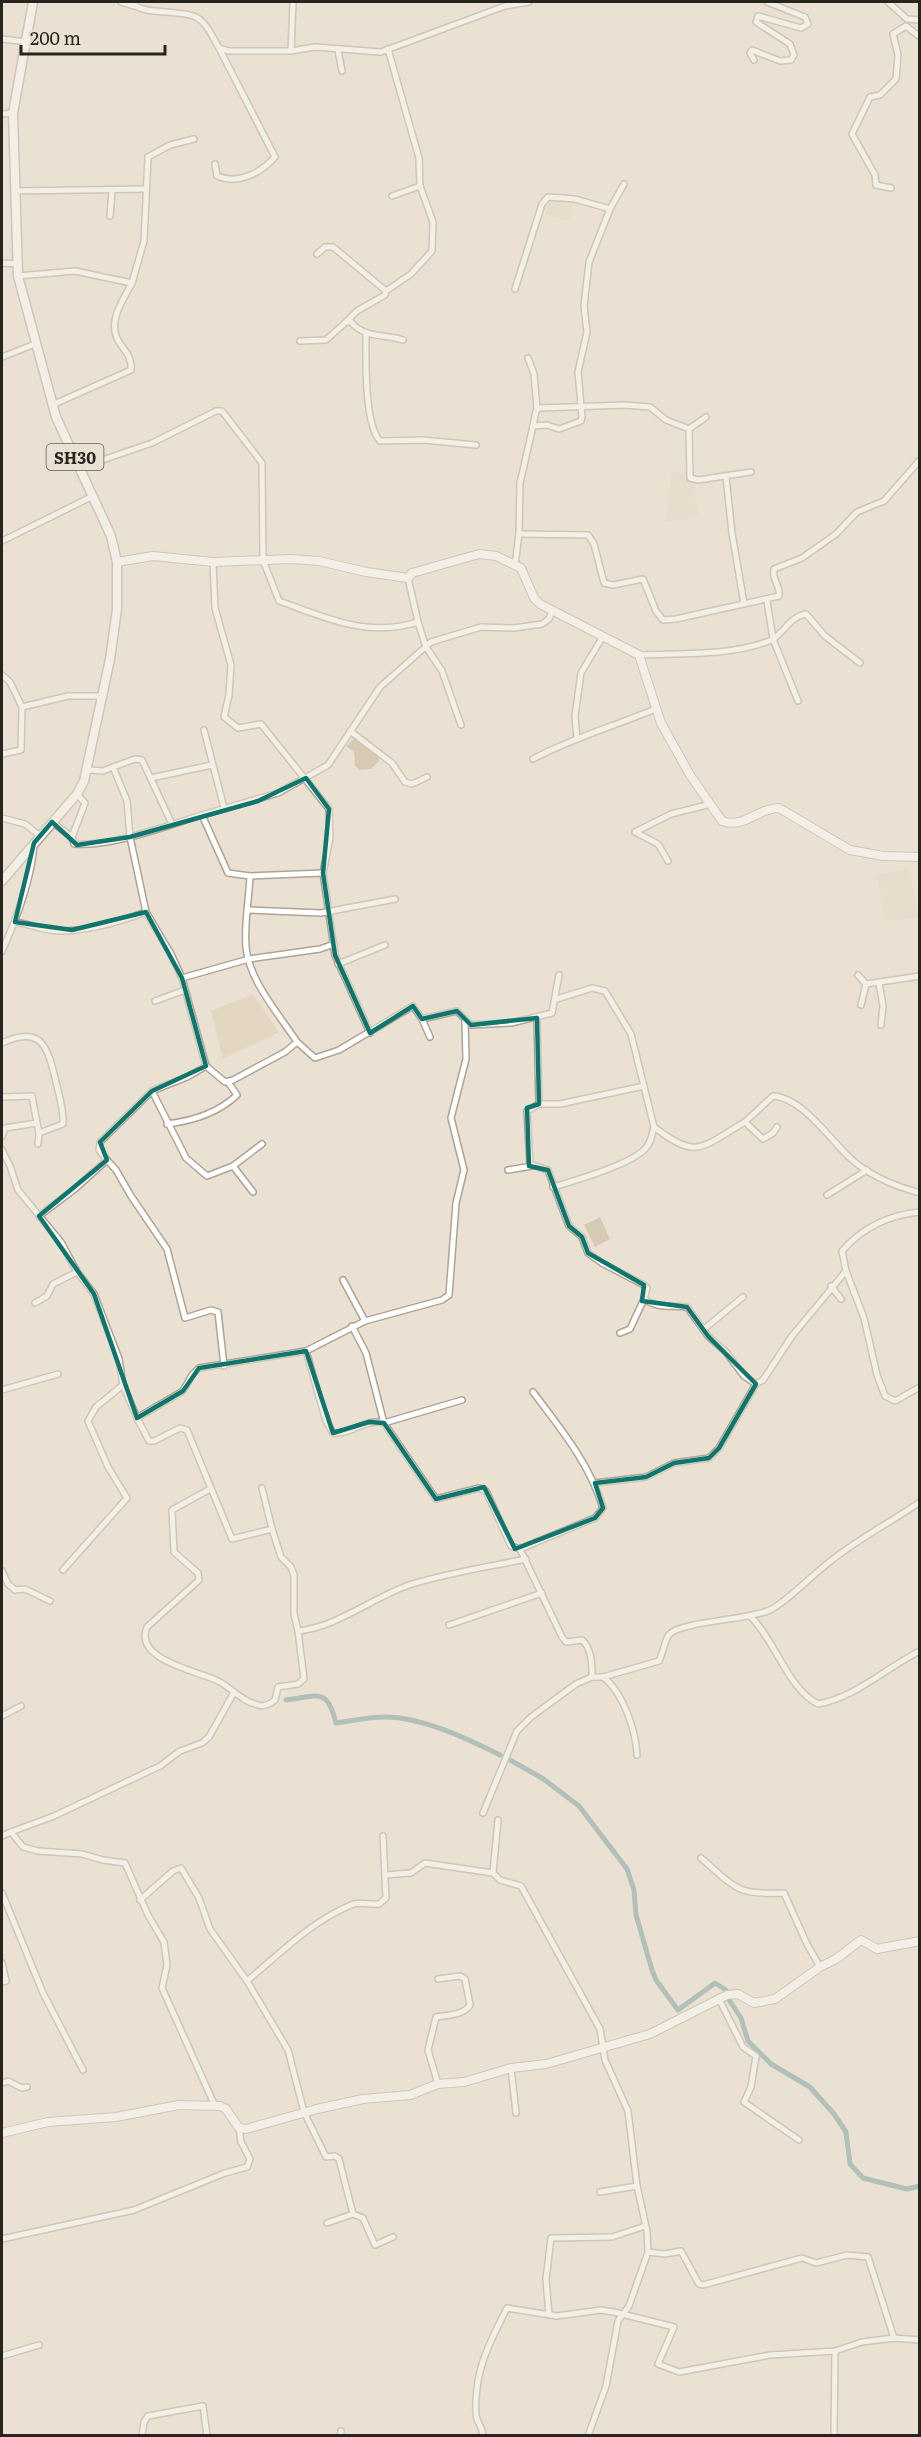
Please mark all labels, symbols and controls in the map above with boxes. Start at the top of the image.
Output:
scale bar [21,18,165,56]
text: 200 m [30,24,81,51]
road number: SH30 [46,444,104,470]

